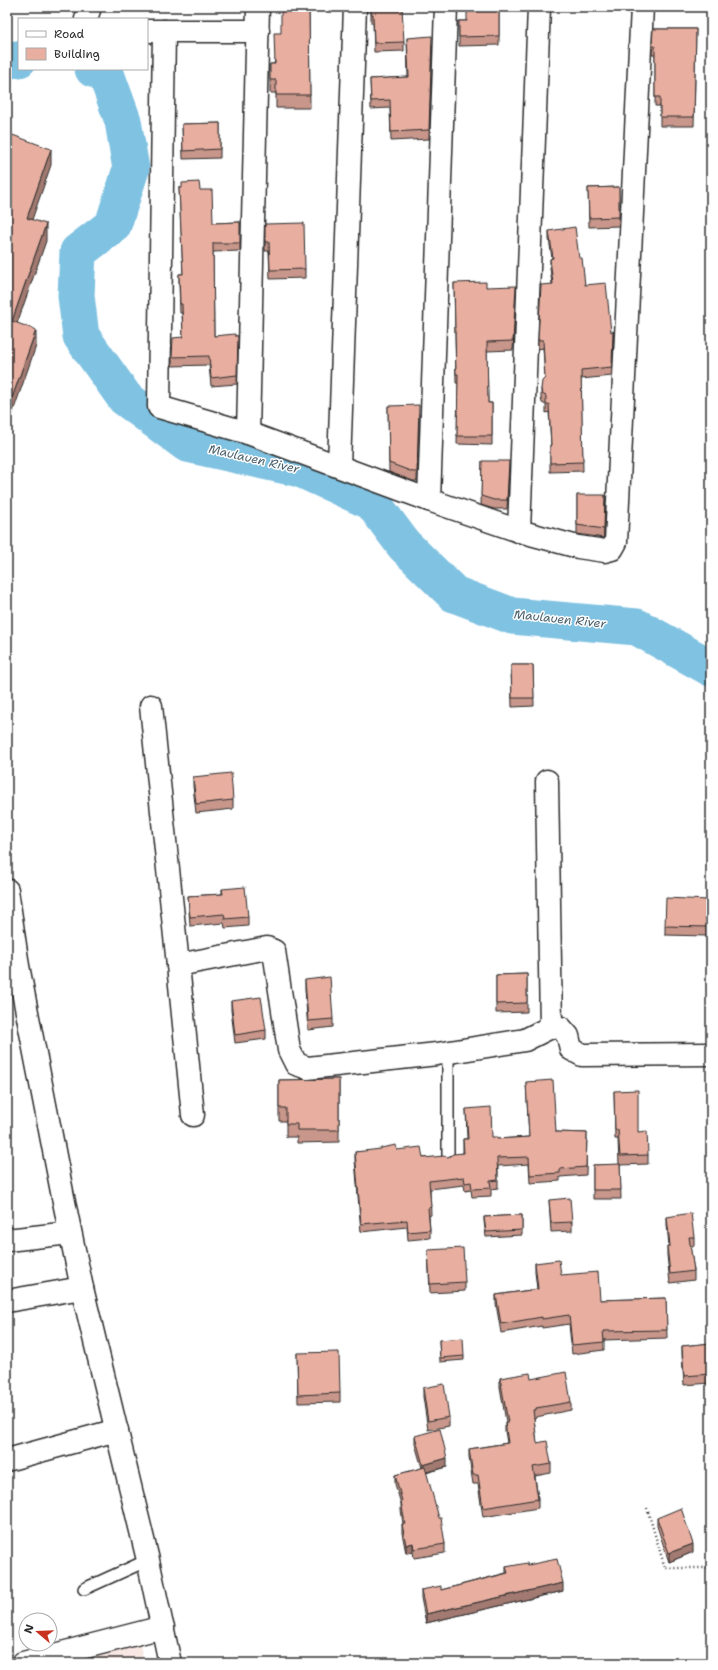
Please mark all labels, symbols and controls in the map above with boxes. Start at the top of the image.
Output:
legend [18,18,148,70]
text: Road [54,26,85,42]
text: Building [54,46,100,62]
water label: Maulauen River [207,441,301,477]
water label: Maulauen River [513,606,607,632]
north arrow [18,1612,58,1652]
text: N [21,1622,38,1635]

